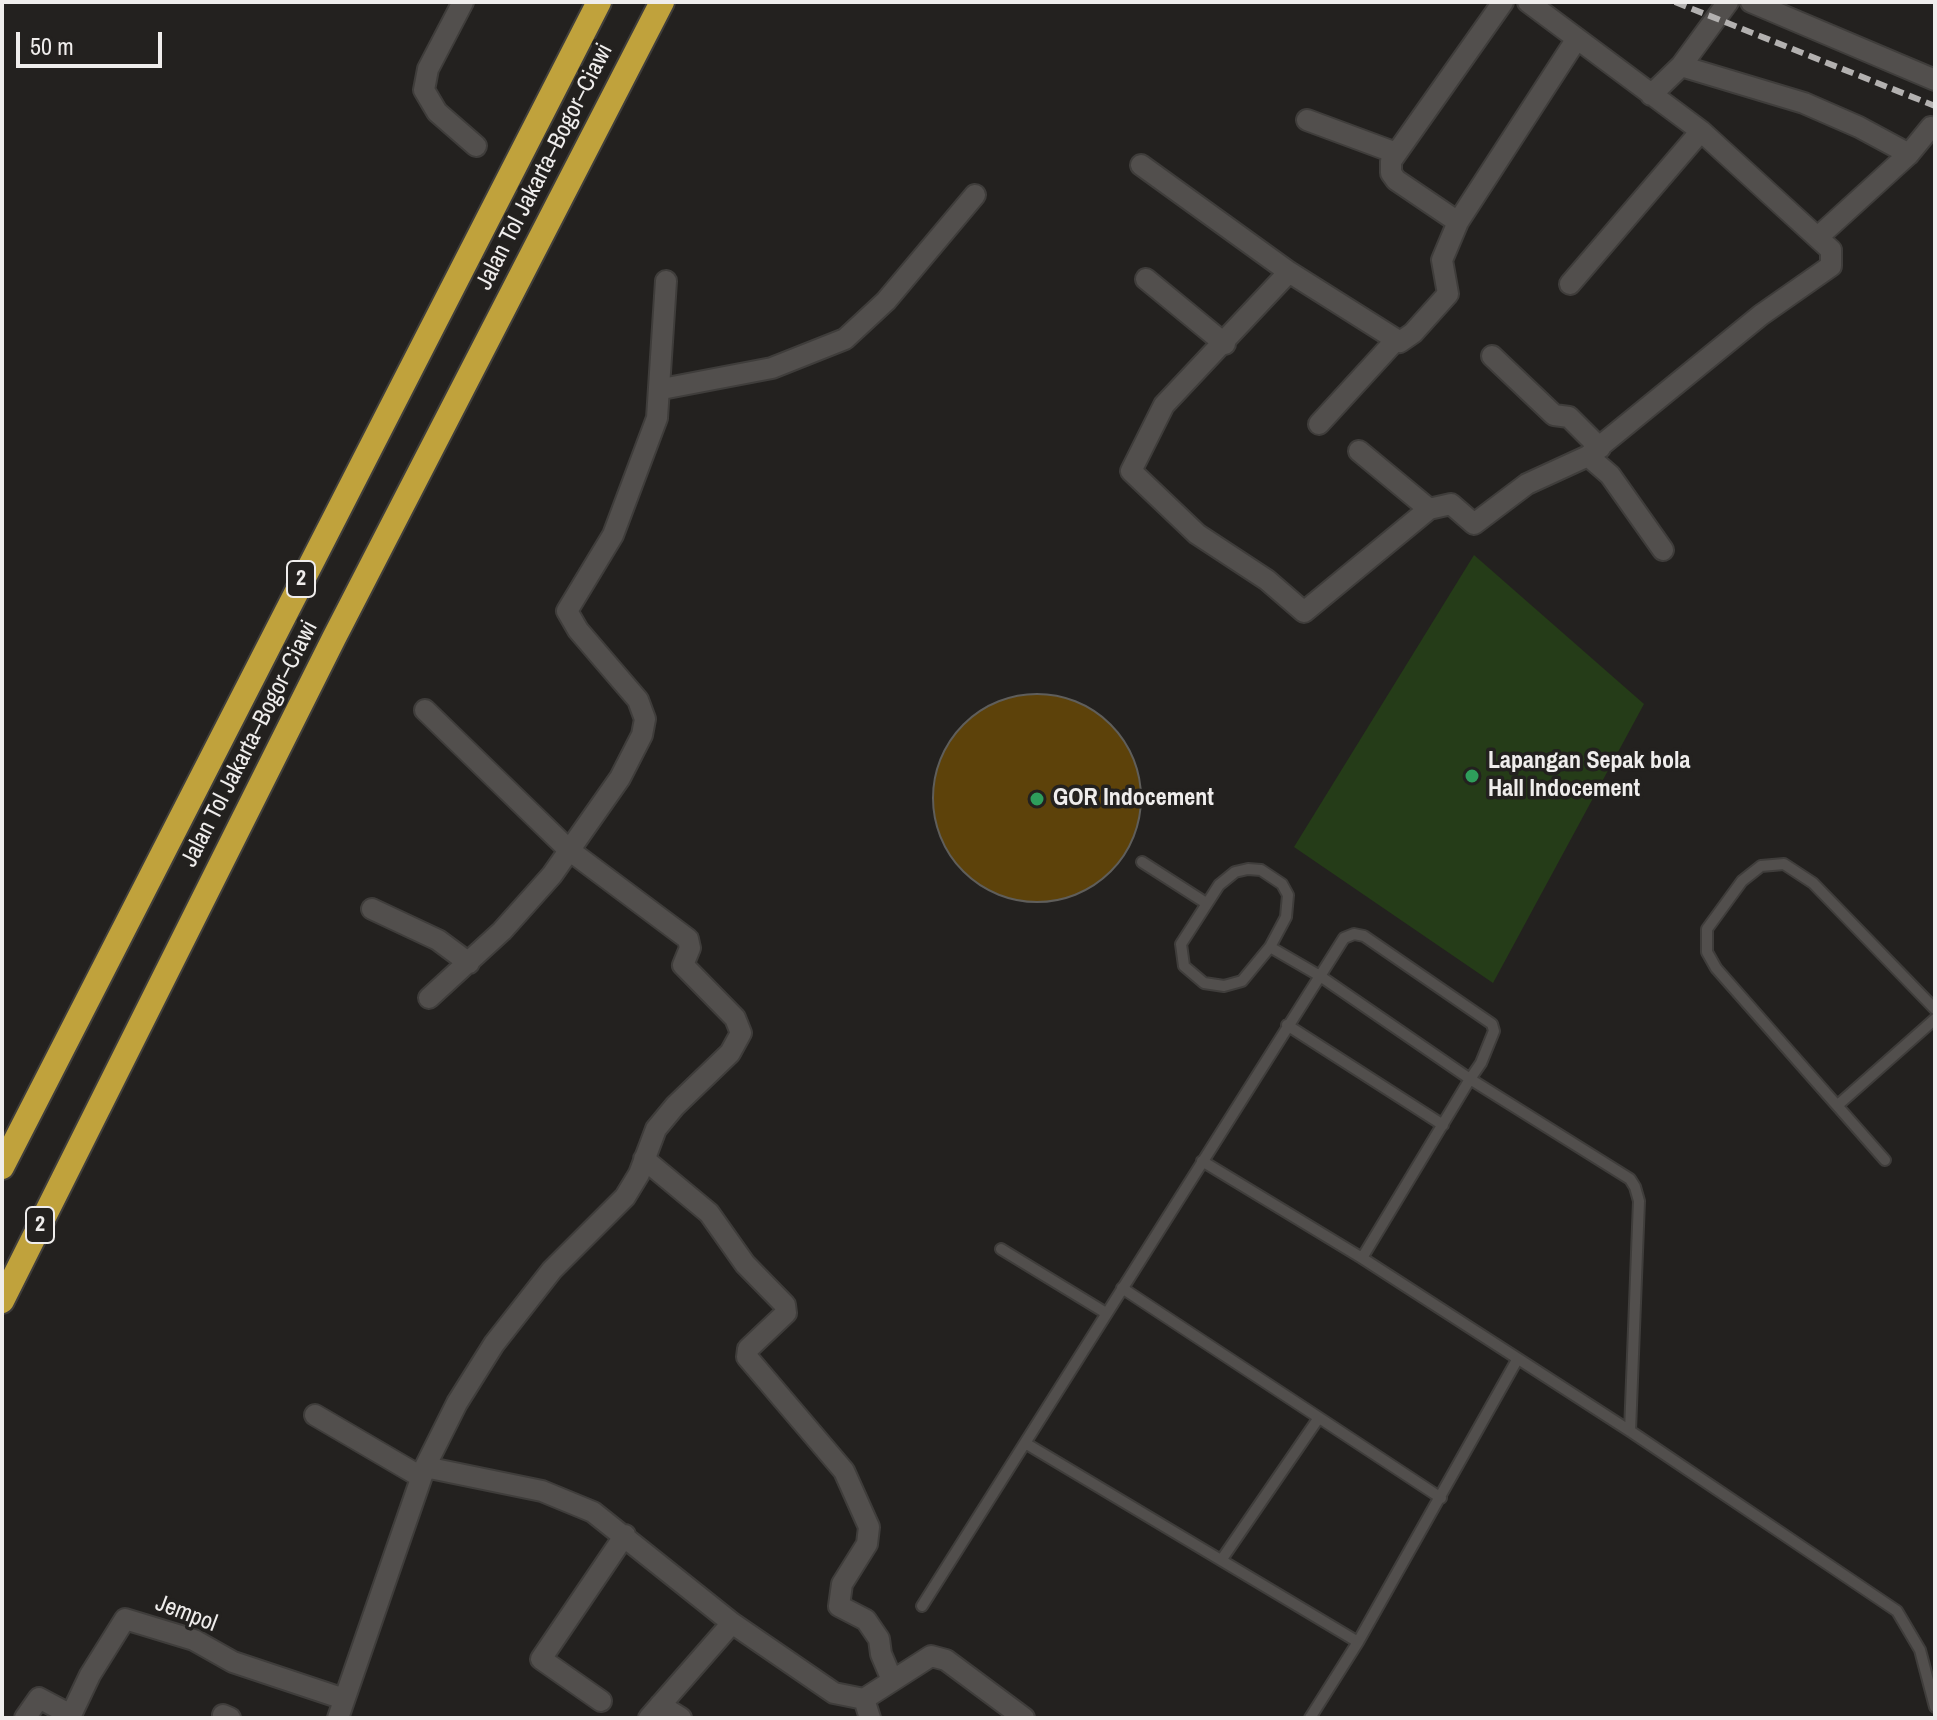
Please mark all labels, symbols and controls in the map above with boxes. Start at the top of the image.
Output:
scale bar [20,16,166,66]
text: 50 m [30,30,74,62]
street label: Jalan Tol Jakarta–Bogor–Ciawi [470,39,620,295]
road number: 2 [287,561,315,597]
street label: Jalan Tol Jakarta–Bogor–Ciawi [175,616,325,872]
place label: Lapangan Sepak bola Hall Indocement [1488,748,1690,804]
marker: Lapangan Sepak bola Hall Indocement [1463,767,1481,785]
place label: GOR Indocement [1053,785,1214,813]
marker: GOR Indocement [1028,790,1046,808]
road number: 2 [26,1207,54,1243]
street label: Jempol [151,1589,221,1639]

